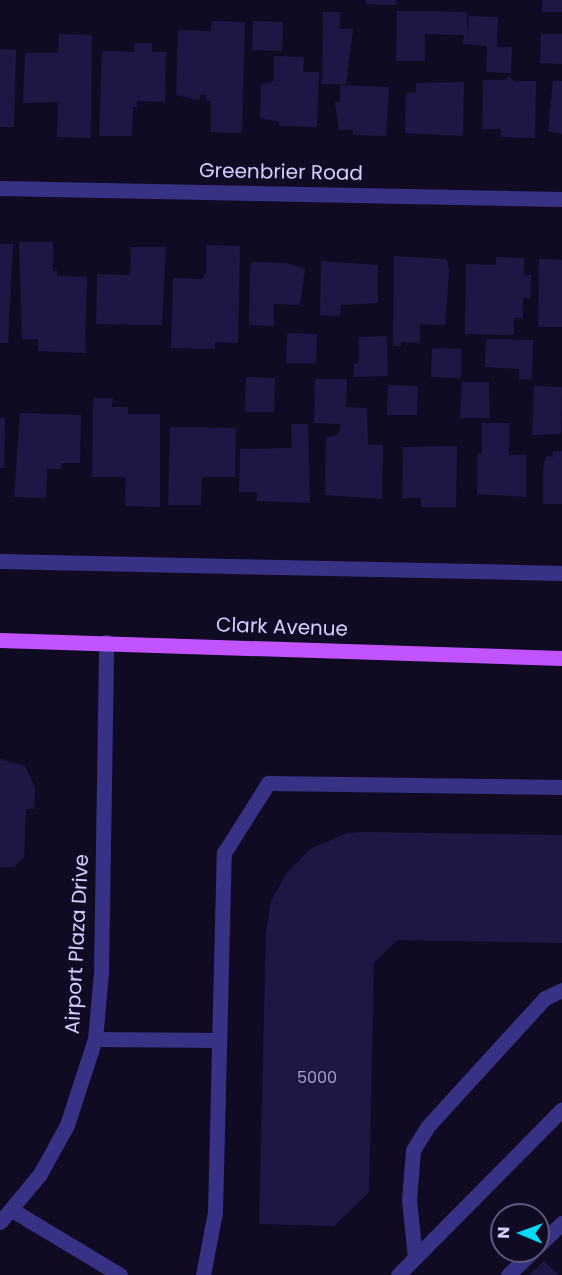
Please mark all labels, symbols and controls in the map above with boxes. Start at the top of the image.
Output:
street label: Greenbrier Road [199,159,363,185]
street label: Clark Avenue [216,613,348,641]
street label: Airport Plaza Drive [60,853,94,1035]
house number: 5000 [297,1068,337,1088]
north arrow [490,1203,550,1263]
text: N [492,1226,515,1239]

